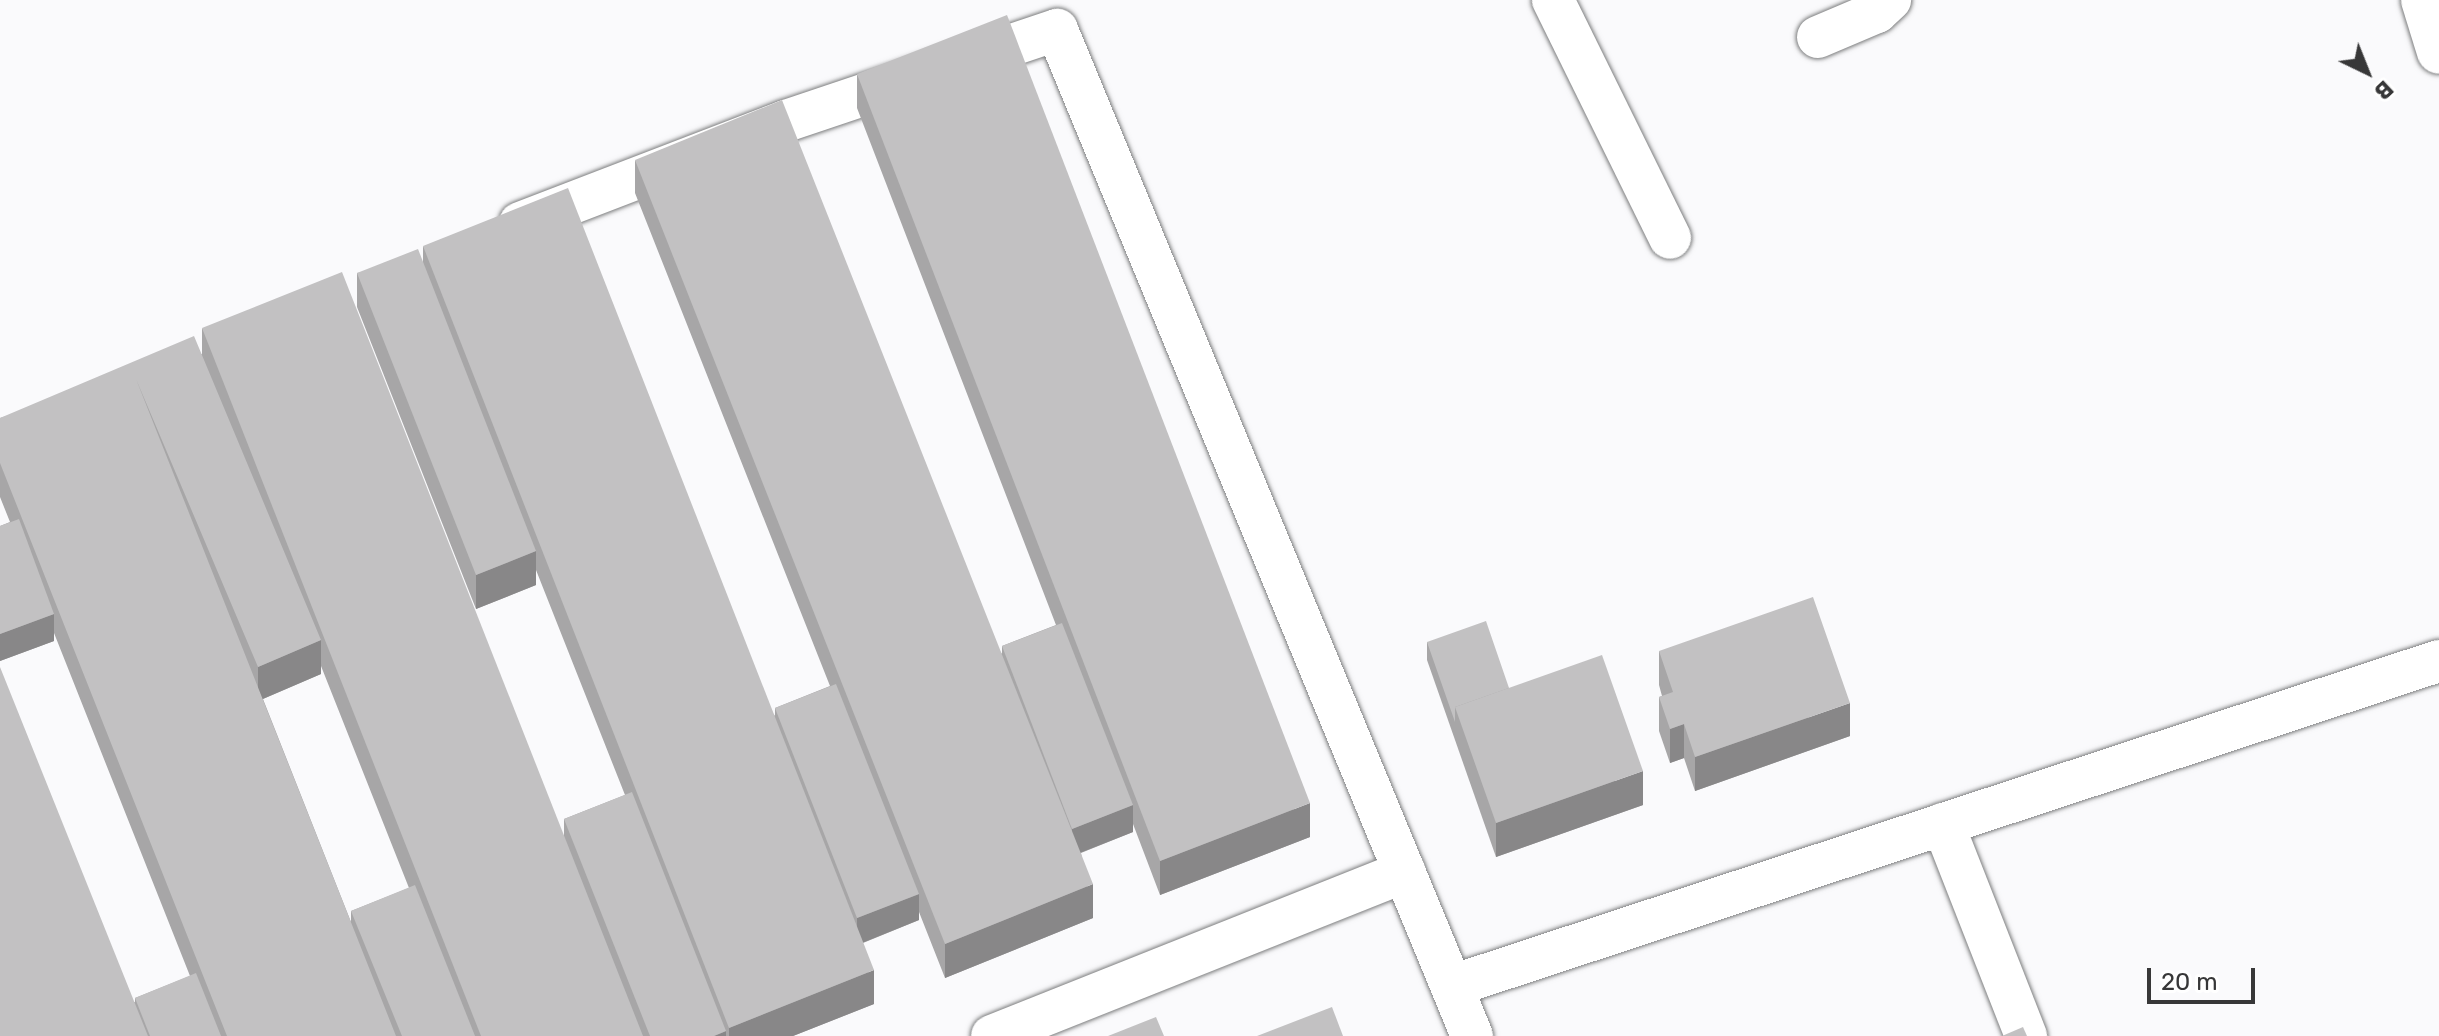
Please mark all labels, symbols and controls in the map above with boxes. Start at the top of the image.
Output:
north arrow [2327,32,2407,112]
text: B [2369,75,2399,105]
scale bar [2151,952,2259,1002]
text: 20 m [2161,968,2218,996]

